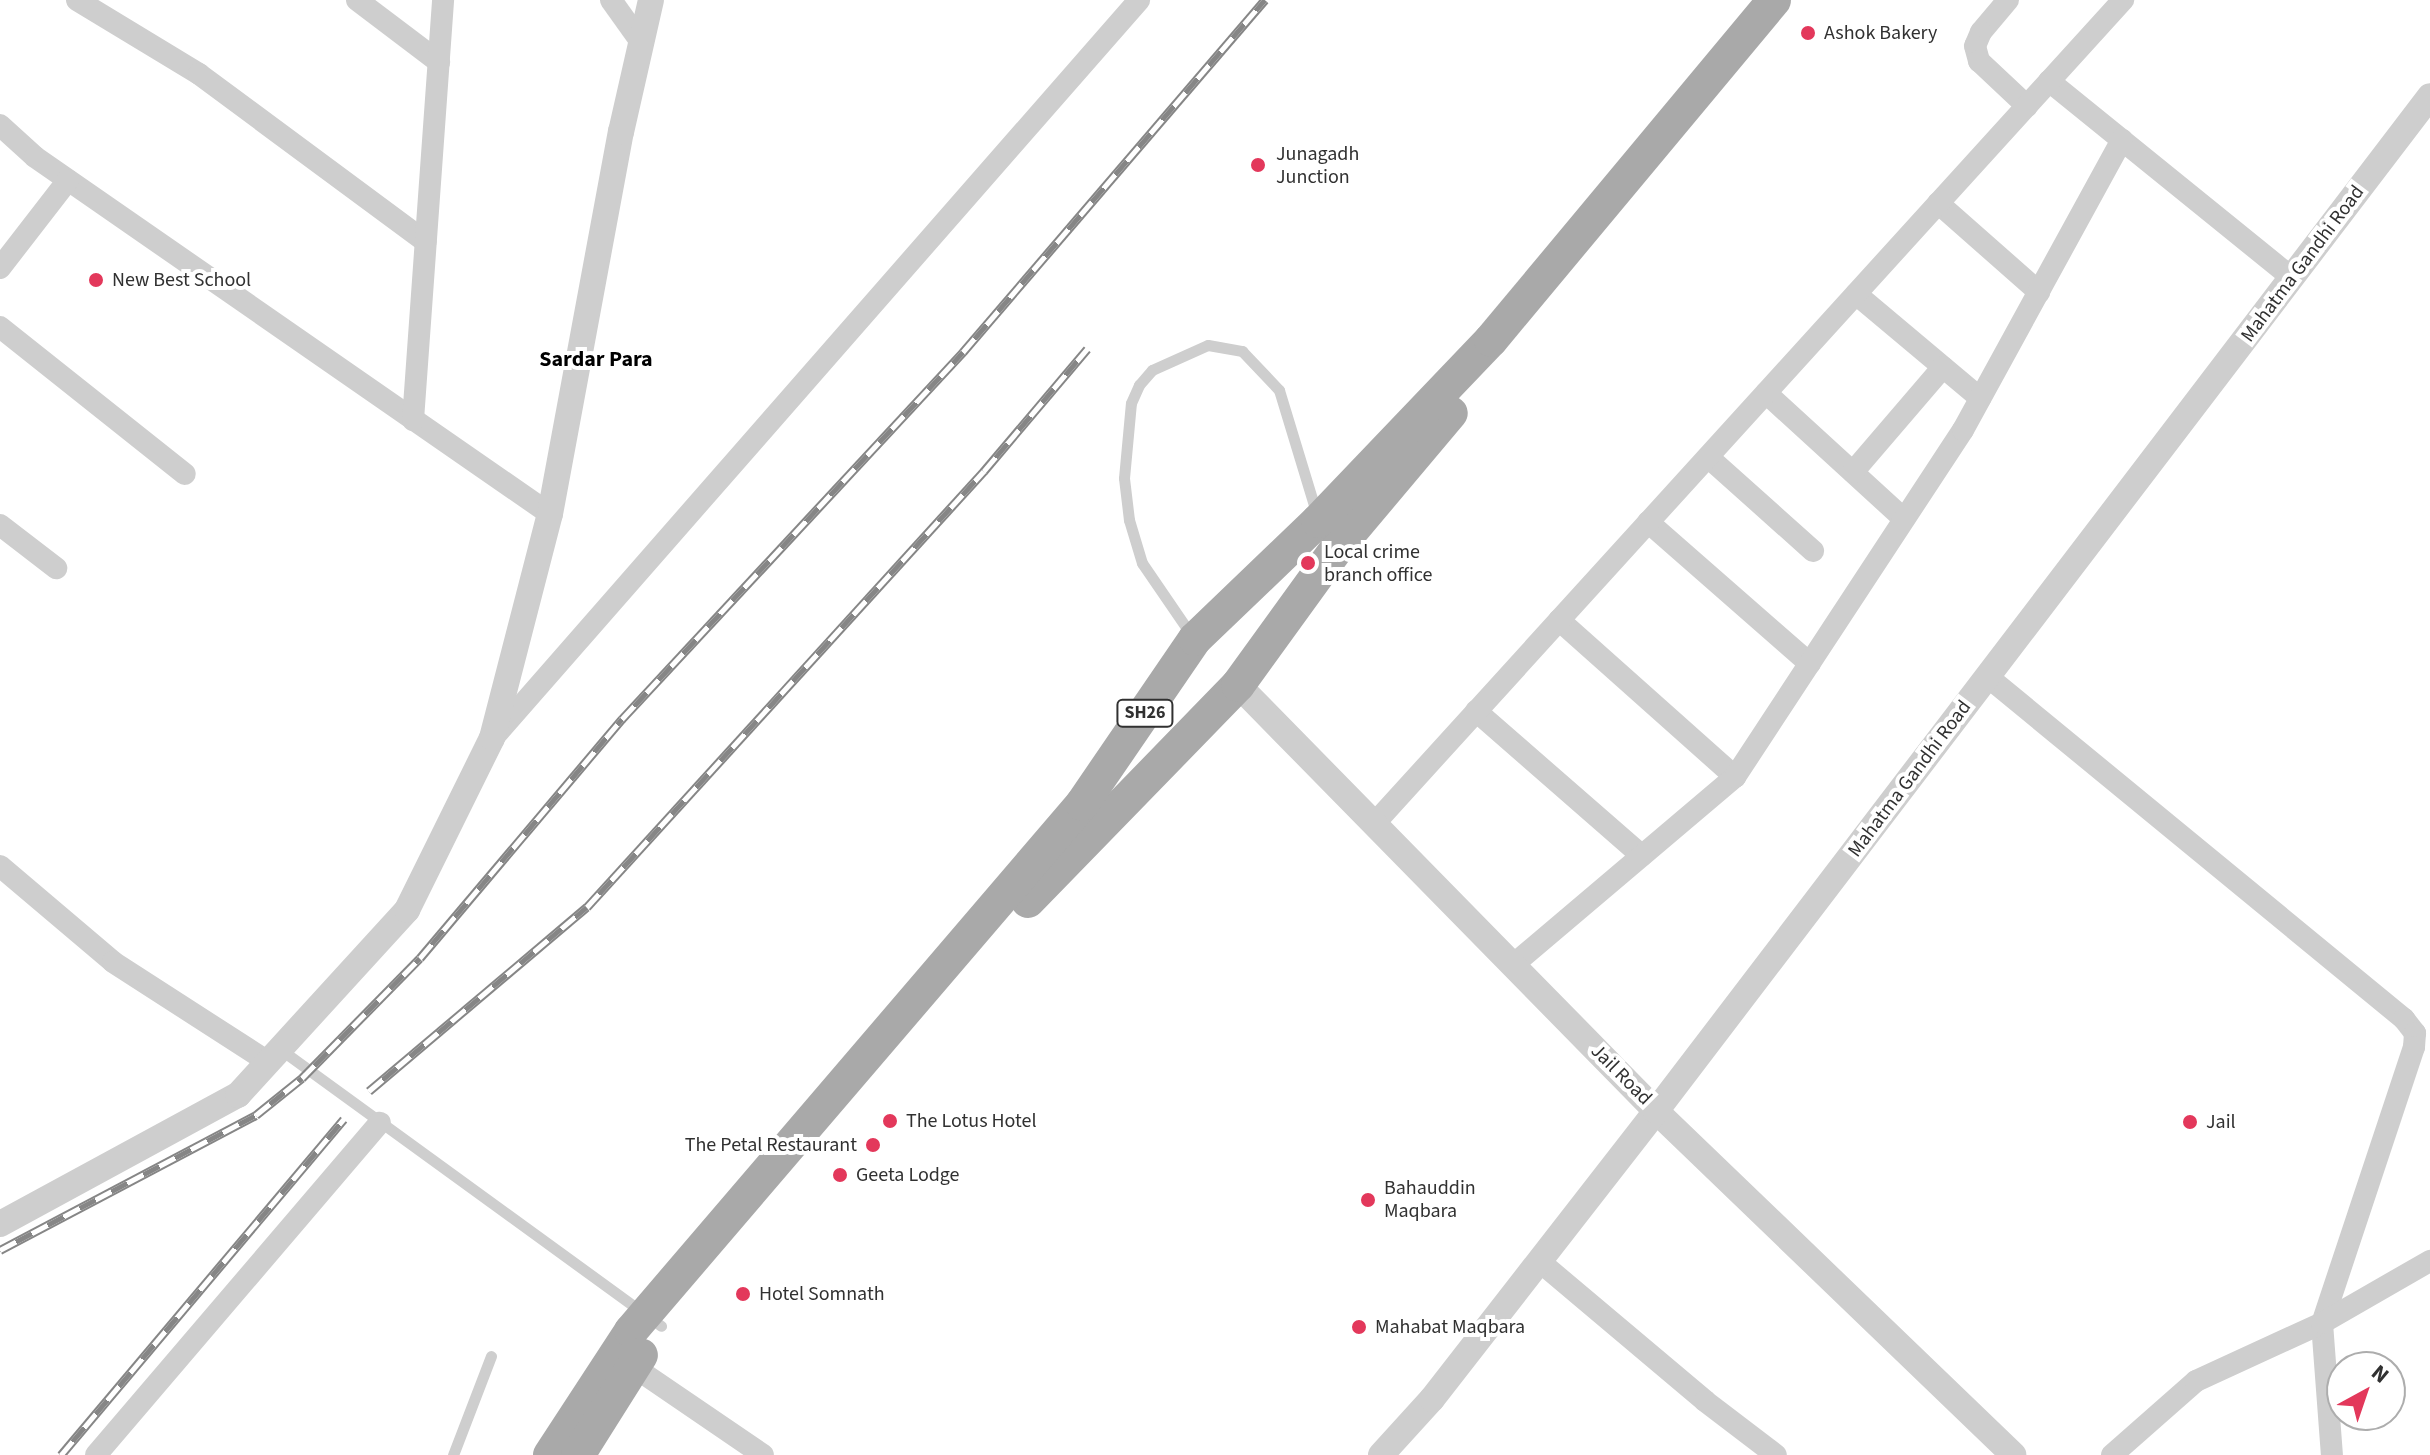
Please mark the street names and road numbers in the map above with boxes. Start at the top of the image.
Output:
street label: Mahatma Gandhi Road [2236,181,2370,347]
street label: Mahatma Gandhi Road [1843,696,1977,862]
road number: SH26 [1115,699,1175,727]
street label: Jail Road [1585,1039,1657,1111]

